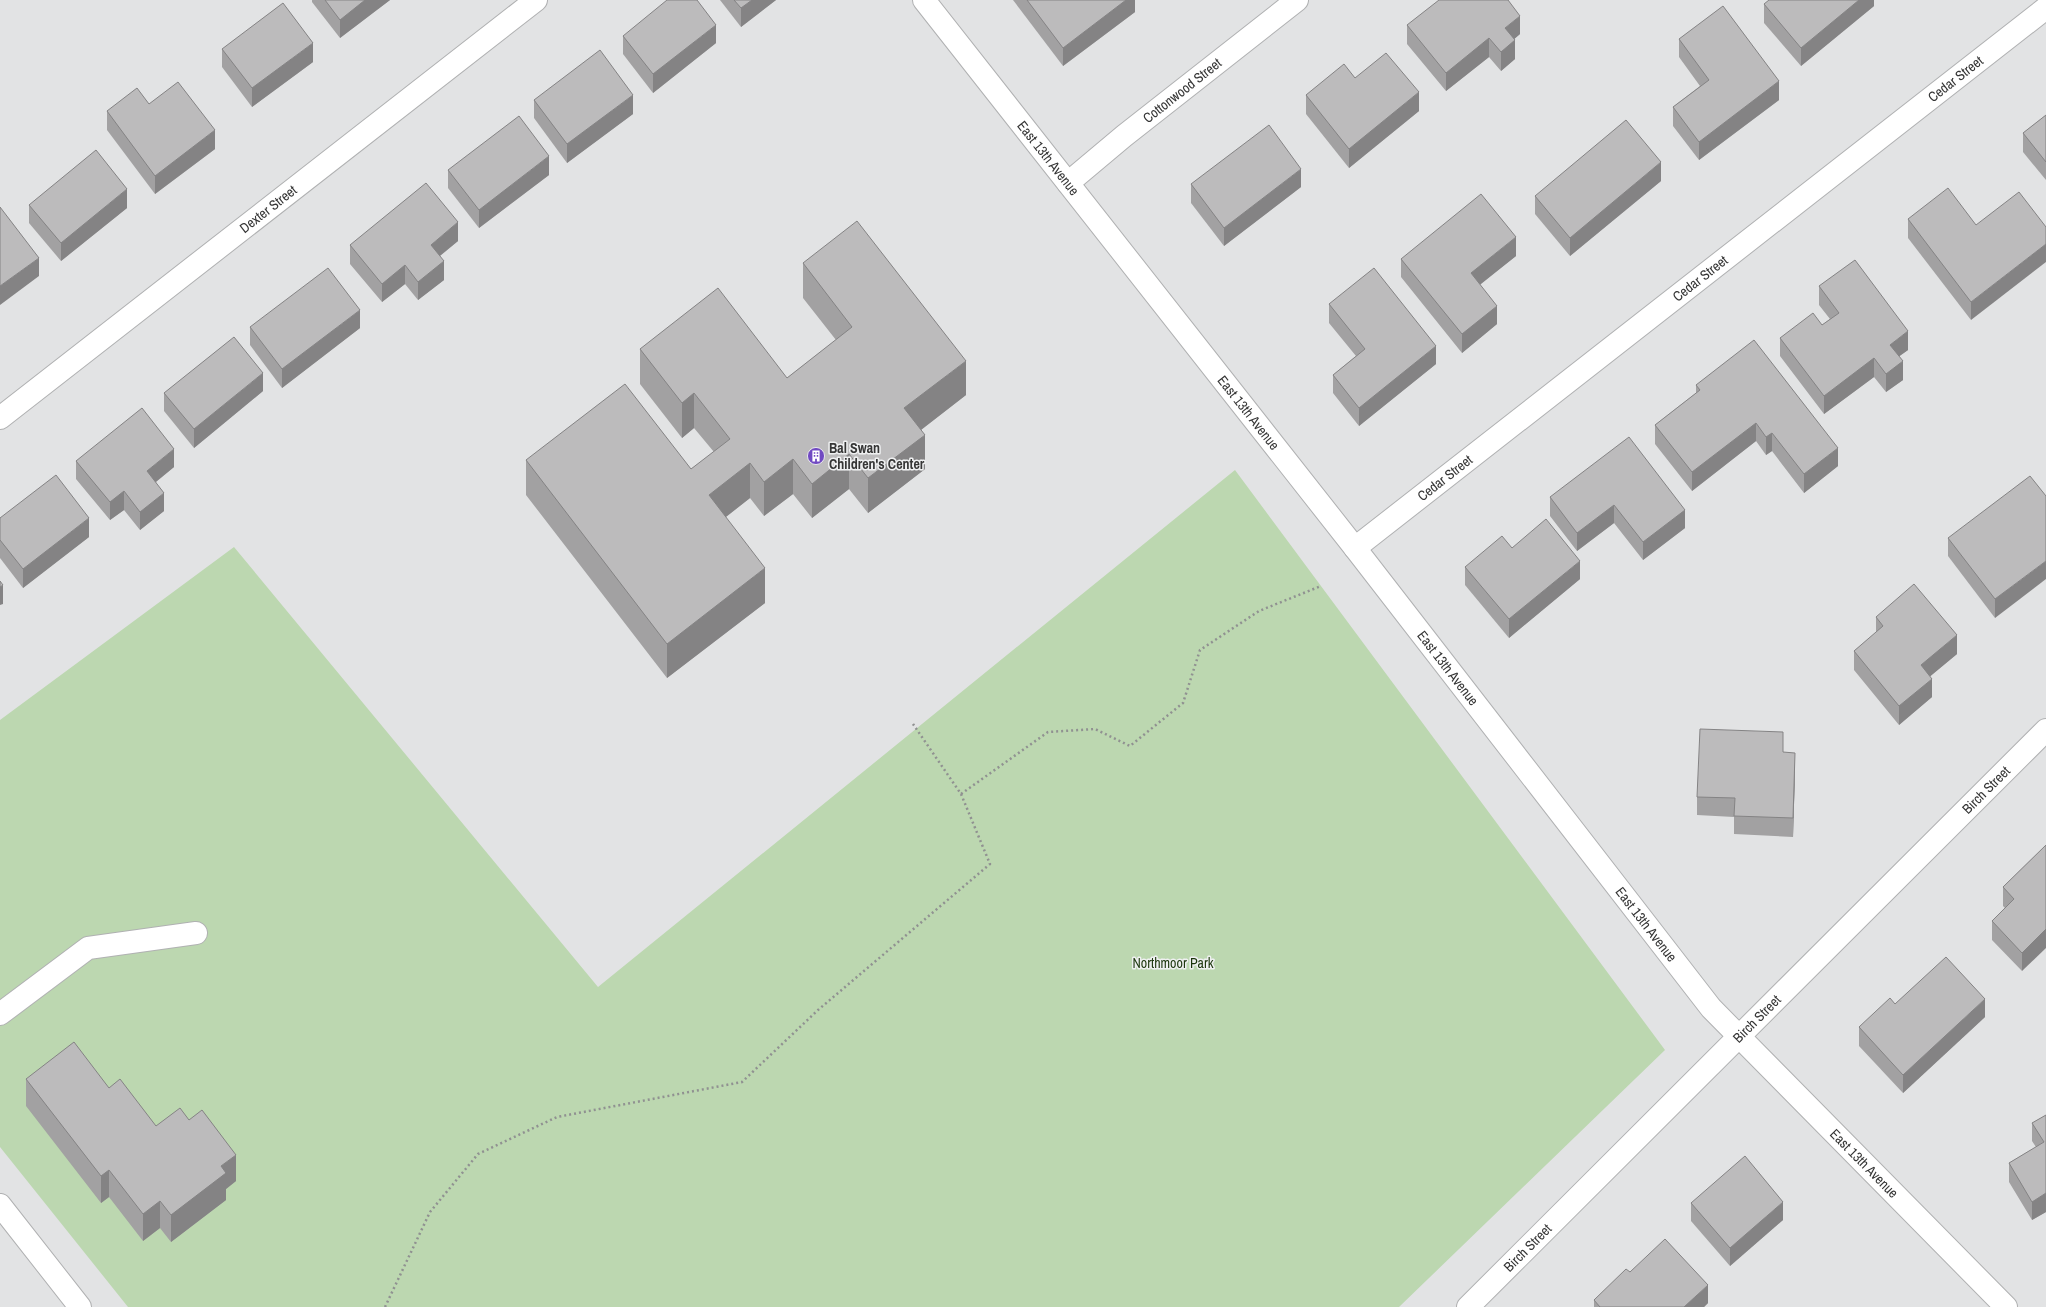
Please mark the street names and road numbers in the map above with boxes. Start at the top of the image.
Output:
street label: Cedar Street [1924,52,1987,106]
street label: Cottonwood Street [1139,54,1225,127]
street label: East 13th Avenue [1013,117,1083,199]
street label: Dexter Street [236,181,300,237]
street label: Cedar Street [1669,251,1731,305]
street label: East 13th Avenue [1214,372,1283,454]
street label: Cedar Street [1414,451,1476,505]
street label: East 13th Avenue [1413,627,1483,709]
street label: Birch Street [1958,762,2014,818]
street label: East 13th Avenue [1612,883,1681,965]
street label: Birch Street [1729,991,1785,1047]
street label: East 13th Avenue [1826,1125,1902,1202]
street label: Birch Street [1500,1220,1555,1275]

